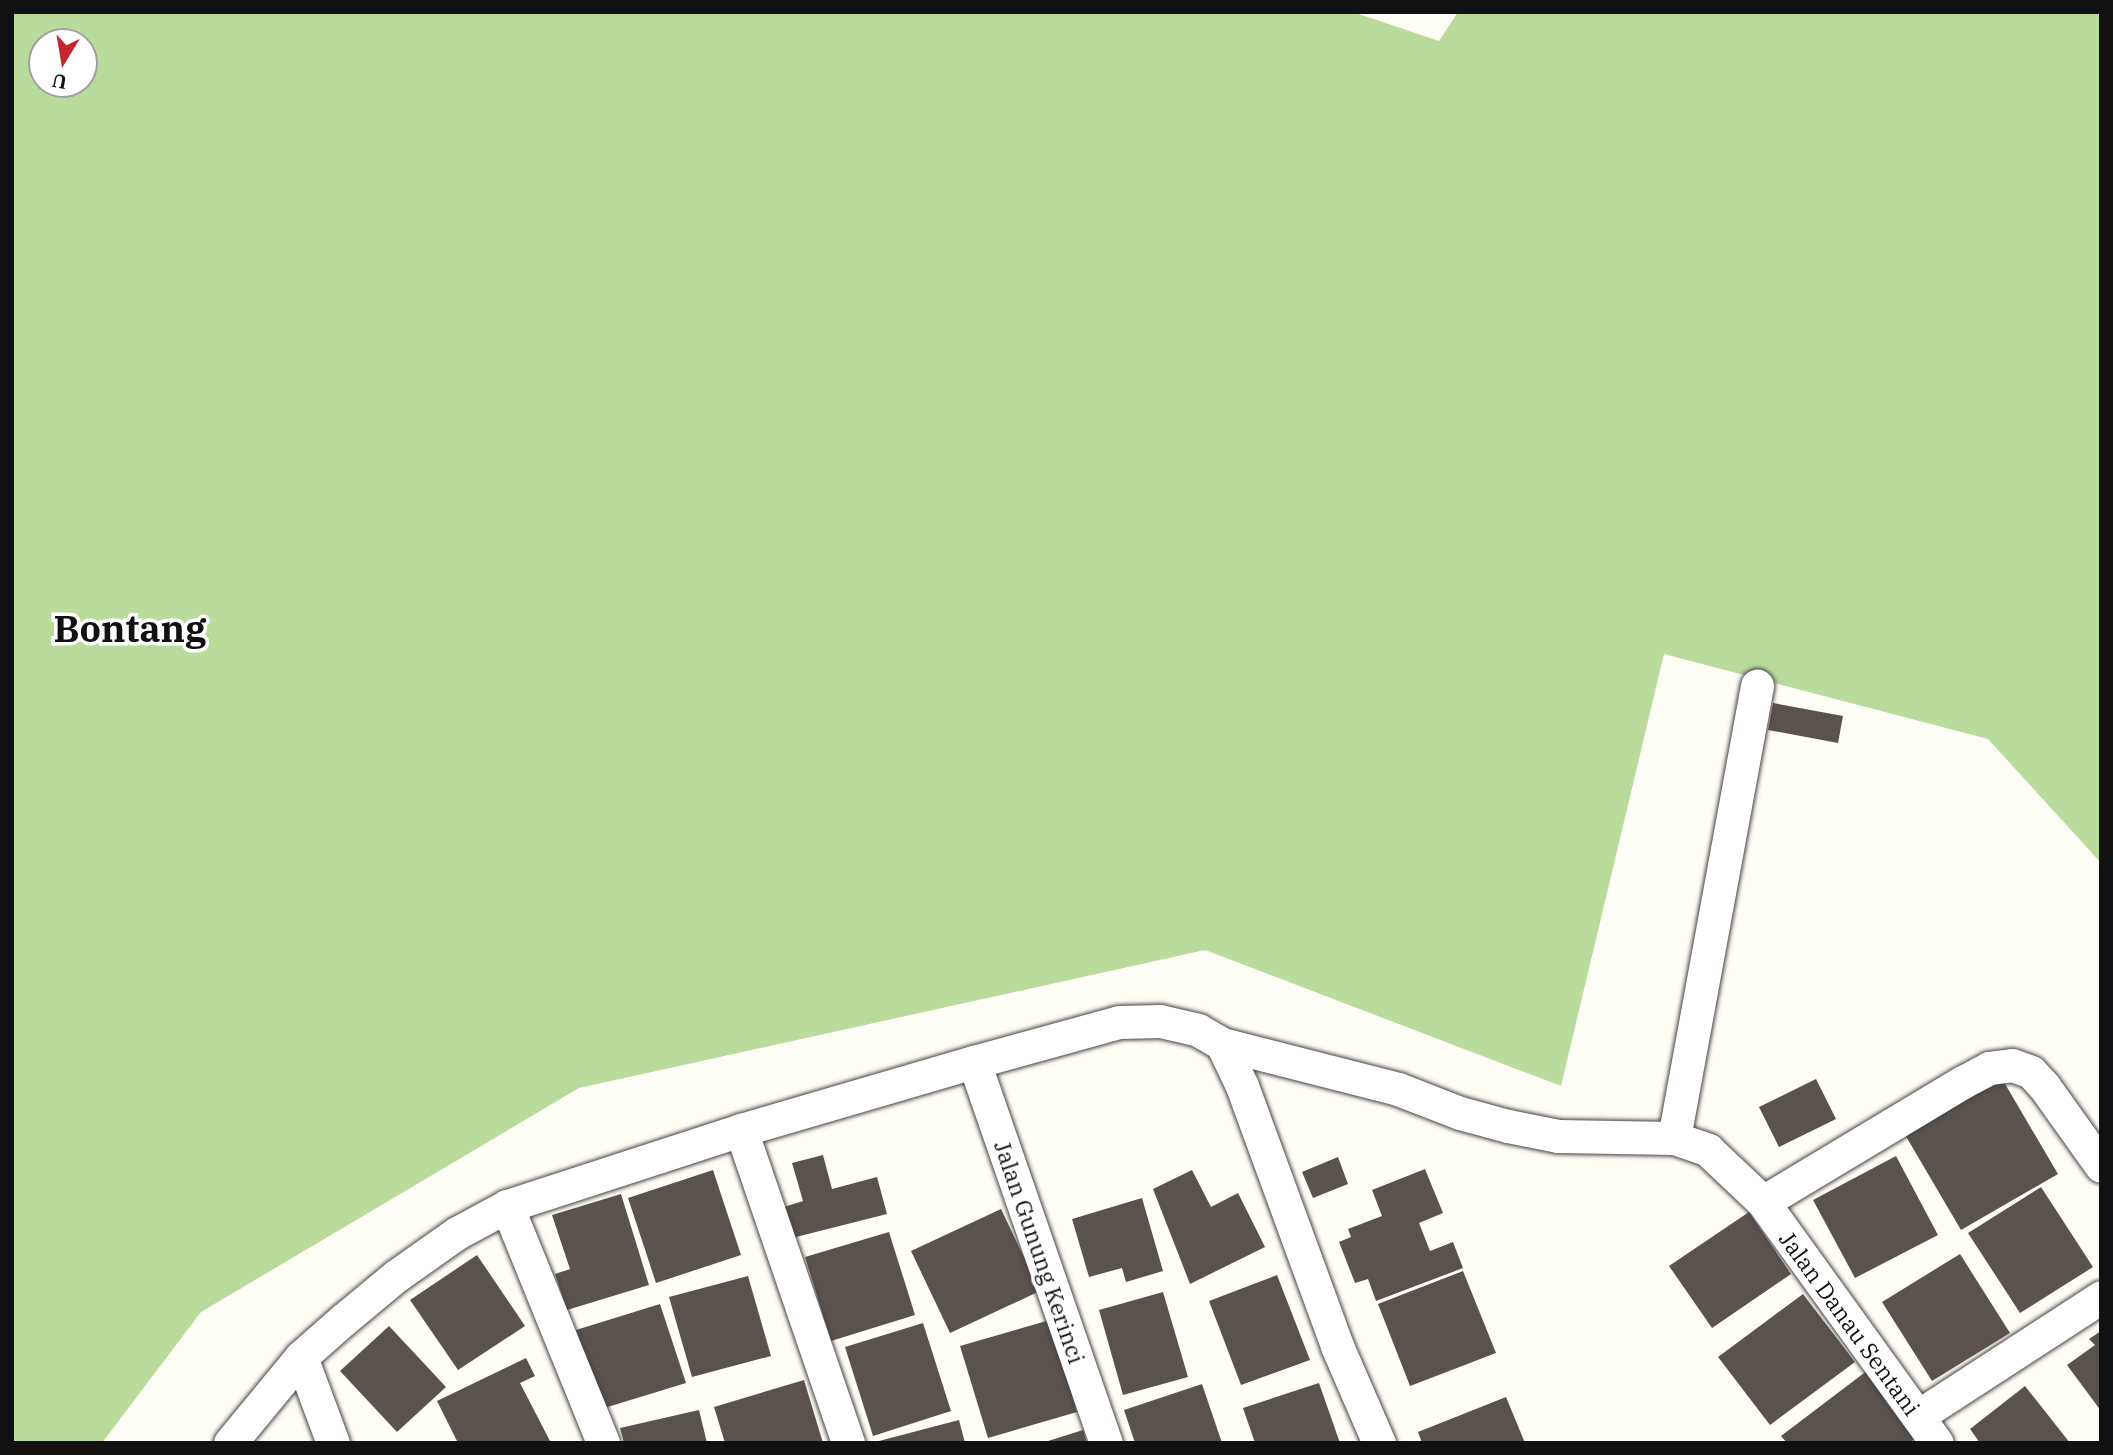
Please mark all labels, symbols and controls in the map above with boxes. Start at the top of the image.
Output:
north arrow [28,28,98,98]
text: U [50,68,69,95]
district label: Bontang [54,606,206,650]
street label: Jalan Gunung Kerinci [989,1137,1091,1367]
street label: Jalan Danau Sentani [1774,1225,1926,1421]

